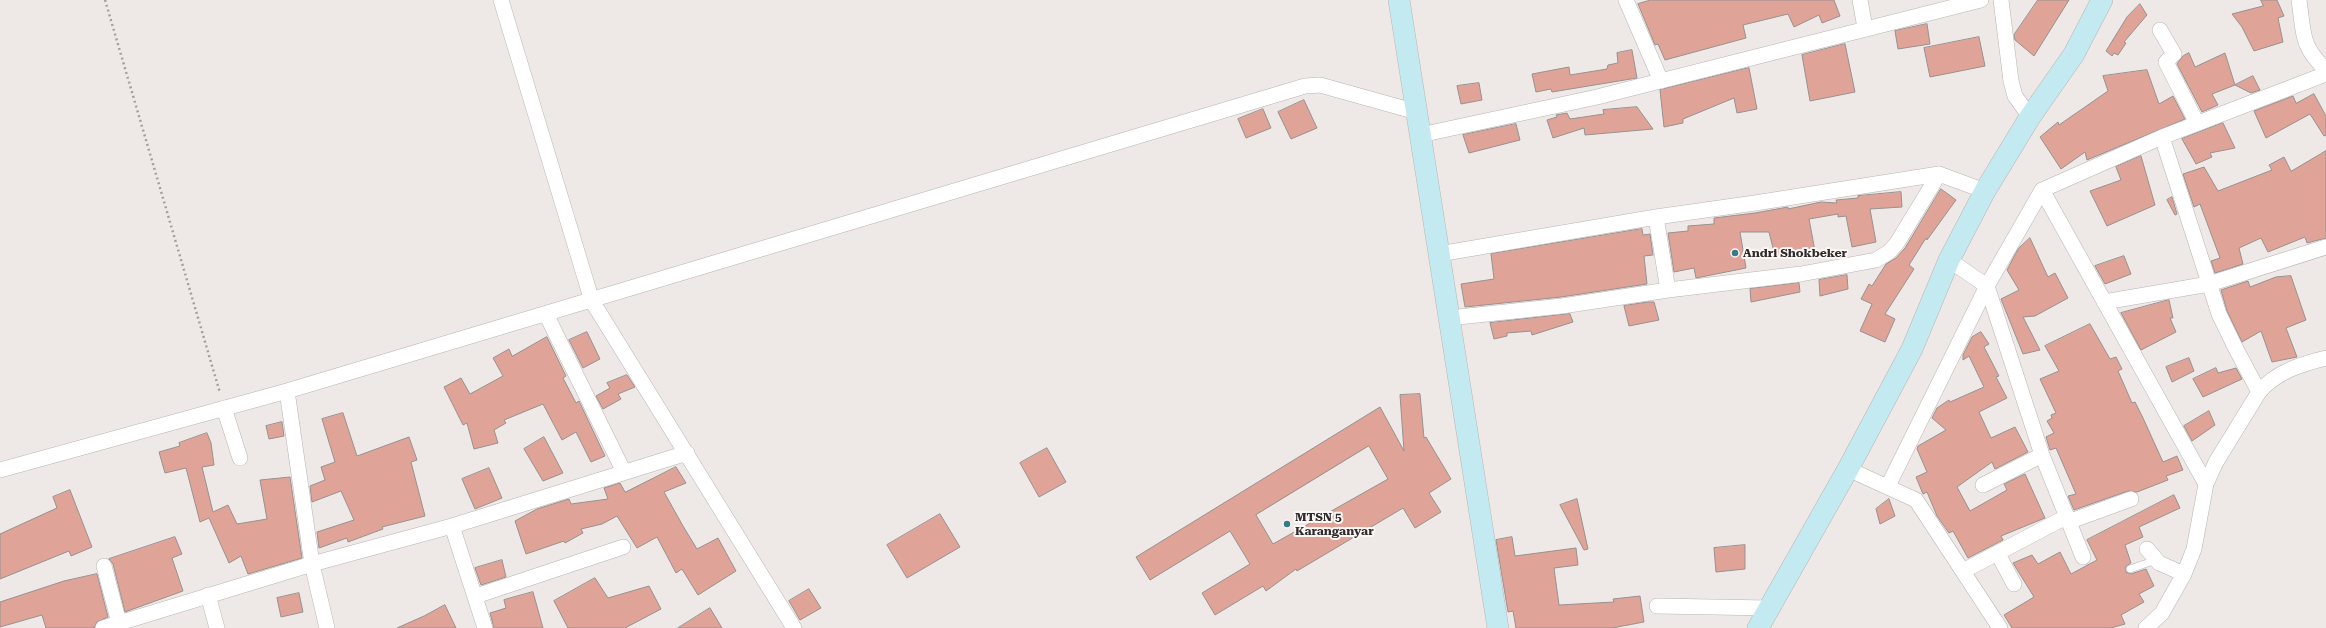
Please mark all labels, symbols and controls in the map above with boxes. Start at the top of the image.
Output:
place label: Andri Shokbeker [1743,246,1847,260]
marker: Andri Shokbeker [1730,248,1740,258]
place label: MTSN 5 Karanganyar [1295,510,1374,538]
marker: MTSN 5 Karanganyar [1282,519,1292,529]

